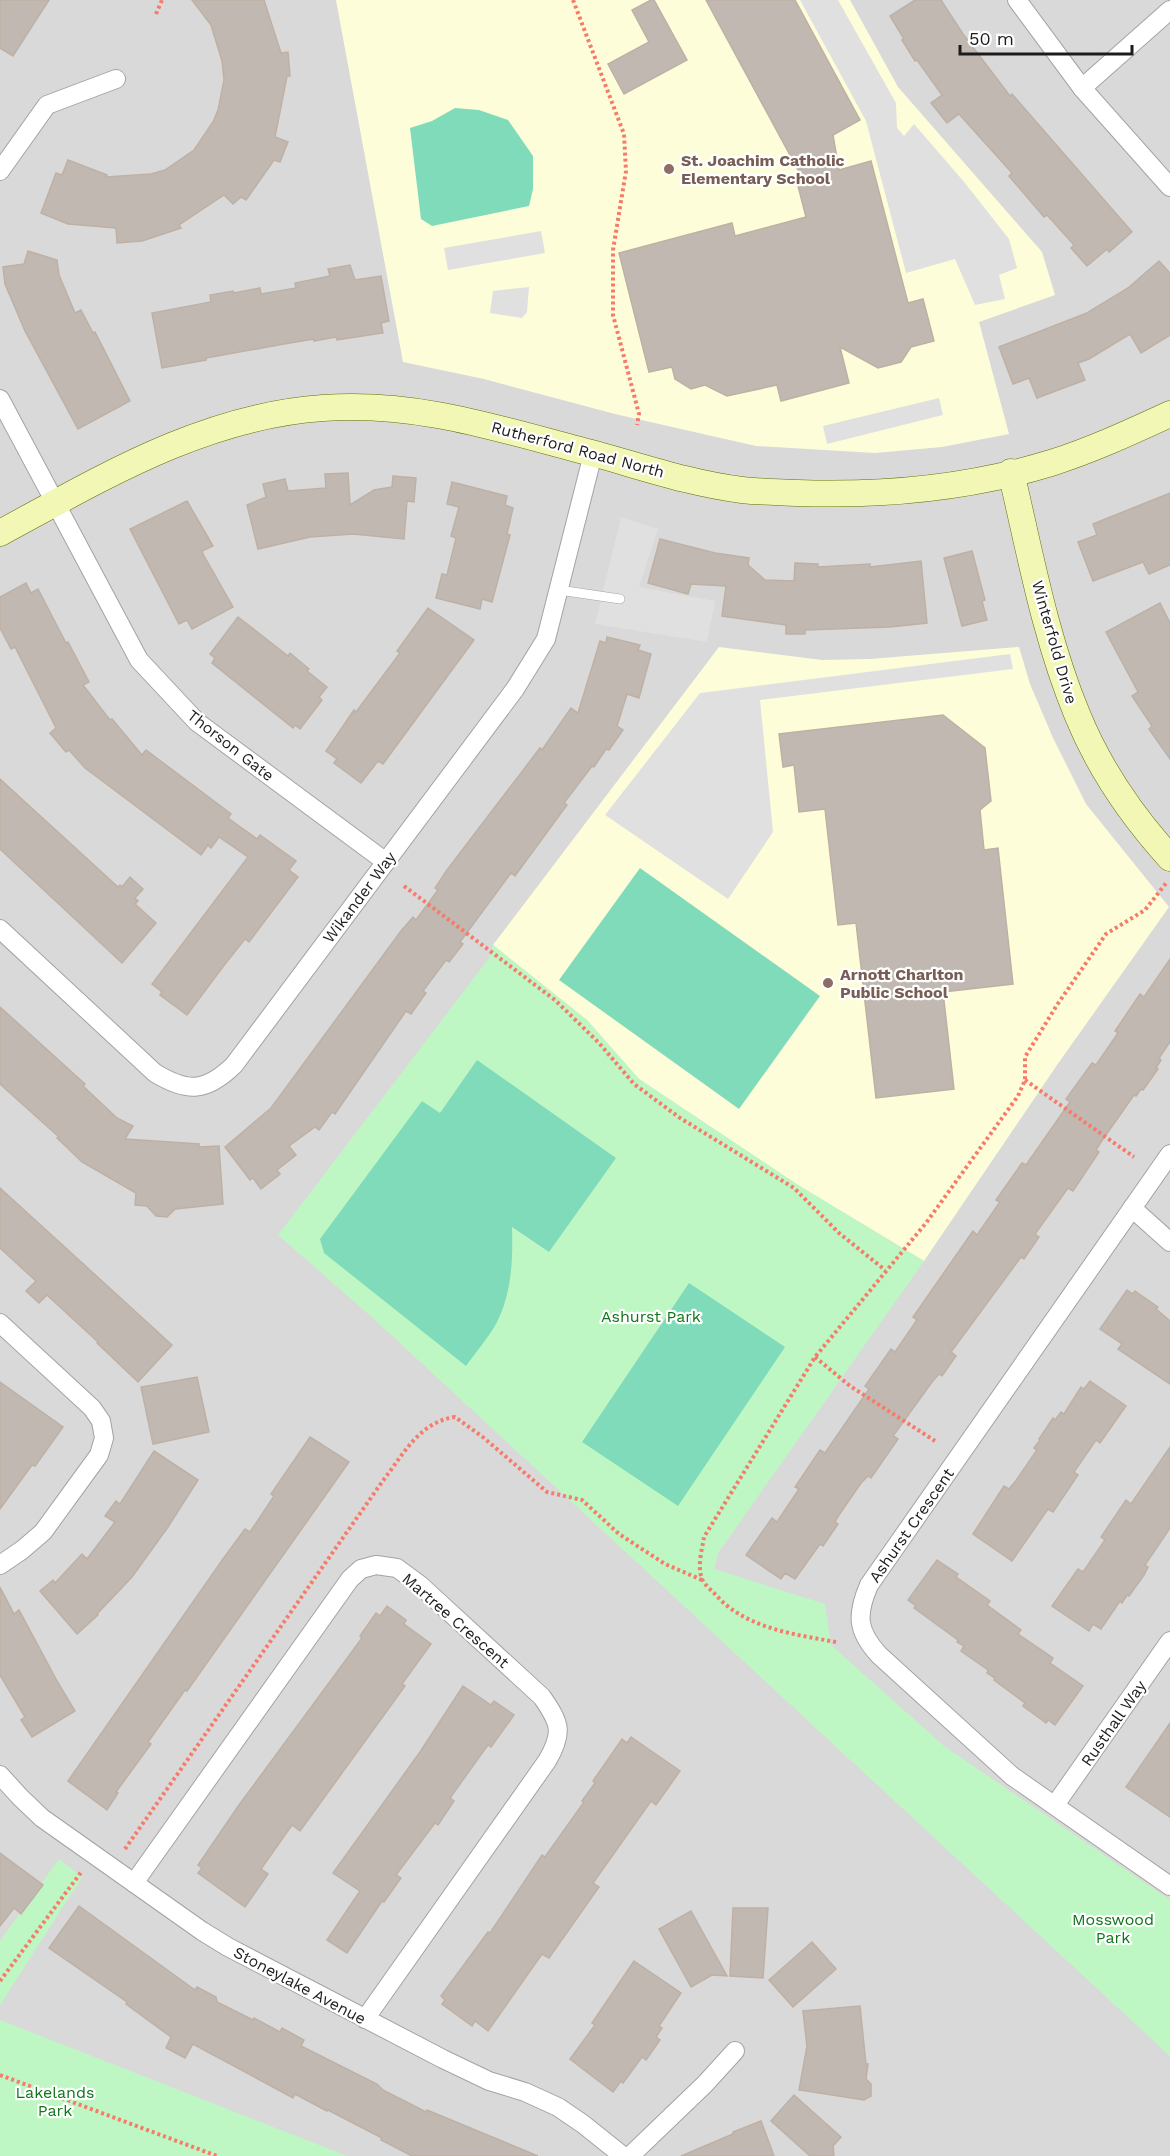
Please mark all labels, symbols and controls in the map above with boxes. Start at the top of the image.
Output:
scale bar [960,18,1132,56]
text: 50 m [969,28,1014,49]
place label: St. Joachim Catholic Elementary School [681,151,845,188]
marker: St. Joachim Catholic Elementary School [662,162,676,176]
street label: Rutherford Road North [489,417,667,482]
street label: Winterfold Drive [1028,578,1081,706]
street label: Thorson Gate [184,706,278,785]
street label: Wikander Way [319,847,400,947]
place label: Arnott Charlton Public School [840,965,964,1002]
marker: Arnott Charlton Public School [821,976,835,990]
park label: Ashurst Park [601,1307,701,1326]
street label: Ashurst Crescent [865,1464,958,1586]
street label: Martree Crescent [398,1569,513,1672]
street label: Rusthall Way [1077,1676,1150,1770]
park label: Mosswood Park [1072,1910,1154,1947]
street label: Stoneylake Avenue [230,1943,369,2028]
park label: Lakelands Park [16,2083,94,2120]

